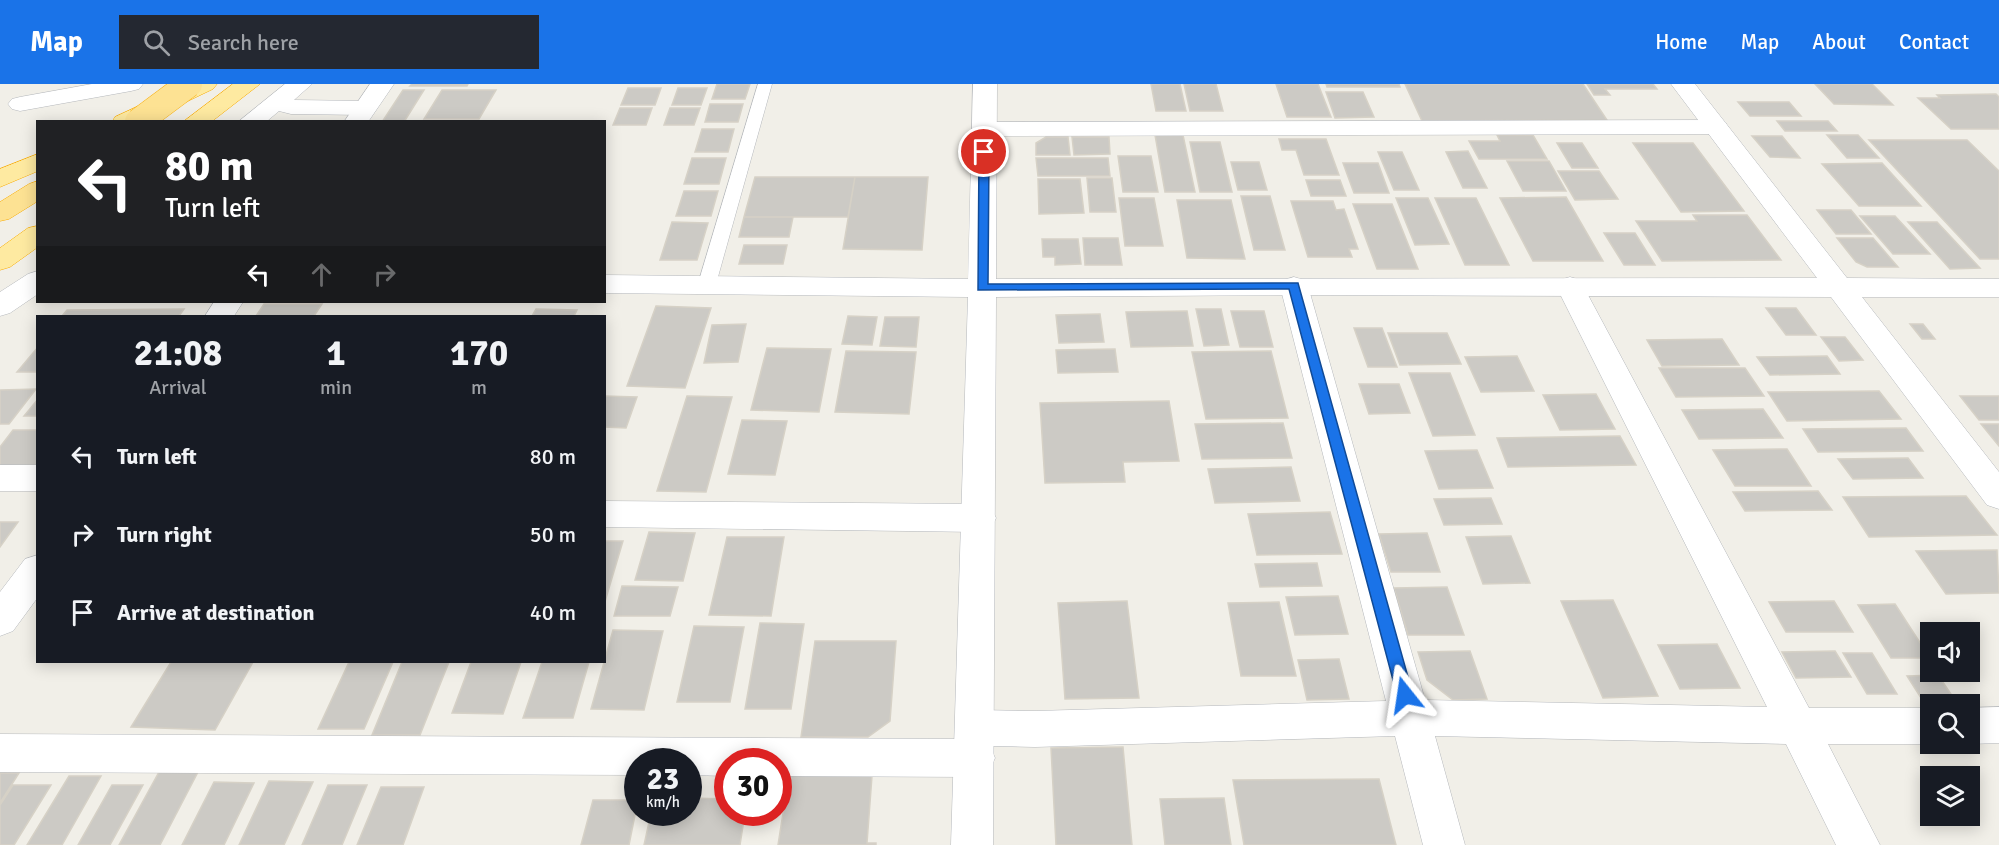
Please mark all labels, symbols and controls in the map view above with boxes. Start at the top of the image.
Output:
search box [119,15,539,69]
text: Map [30,25,83,59]
icon: search [140,26,173,59]
text: Search here [188,29,299,56]
text: Home [1655,29,1708,55]
text: Map [1741,29,1779,55]
text: About [1812,29,1866,55]
text: Contact [1899,29,1969,55]
pin [958,126,1009,177]
icon: arrive [967,135,1000,168]
text: 80 m [165,141,254,192]
icon: left [66,144,144,222]
text: Turn left [165,192,260,225]
icon: left [242,258,275,291]
icon: ahead [305,258,338,291]
icon: right [368,258,401,291]
text: 21:08 [134,331,222,376]
text: 1 [326,331,346,376]
text: 170 [450,331,508,376]
text: Arrival [149,375,207,400]
text: min [320,375,352,400]
text: m [471,375,487,400]
icon: left [66,440,99,473]
text: Turn left [117,443,197,470]
text: 80 m [530,443,576,470]
icon: right [66,518,99,551]
text: Turn right [117,521,212,548]
text: 50 m [530,521,576,548]
icon: arrive [66,596,99,629]
text: Arrive at destination [117,599,314,626]
text: 40 m [530,599,576,626]
map controls [1920,622,1980,826]
button: sound [1920,622,1980,682]
position arrow [1373,663,1437,727]
button: search [1920,694,1980,754]
speed limit sign: 30 [714,748,792,826]
text: 23 [647,761,679,798]
button: layers [1920,766,1980,826]
text: km/h [646,793,680,811]

